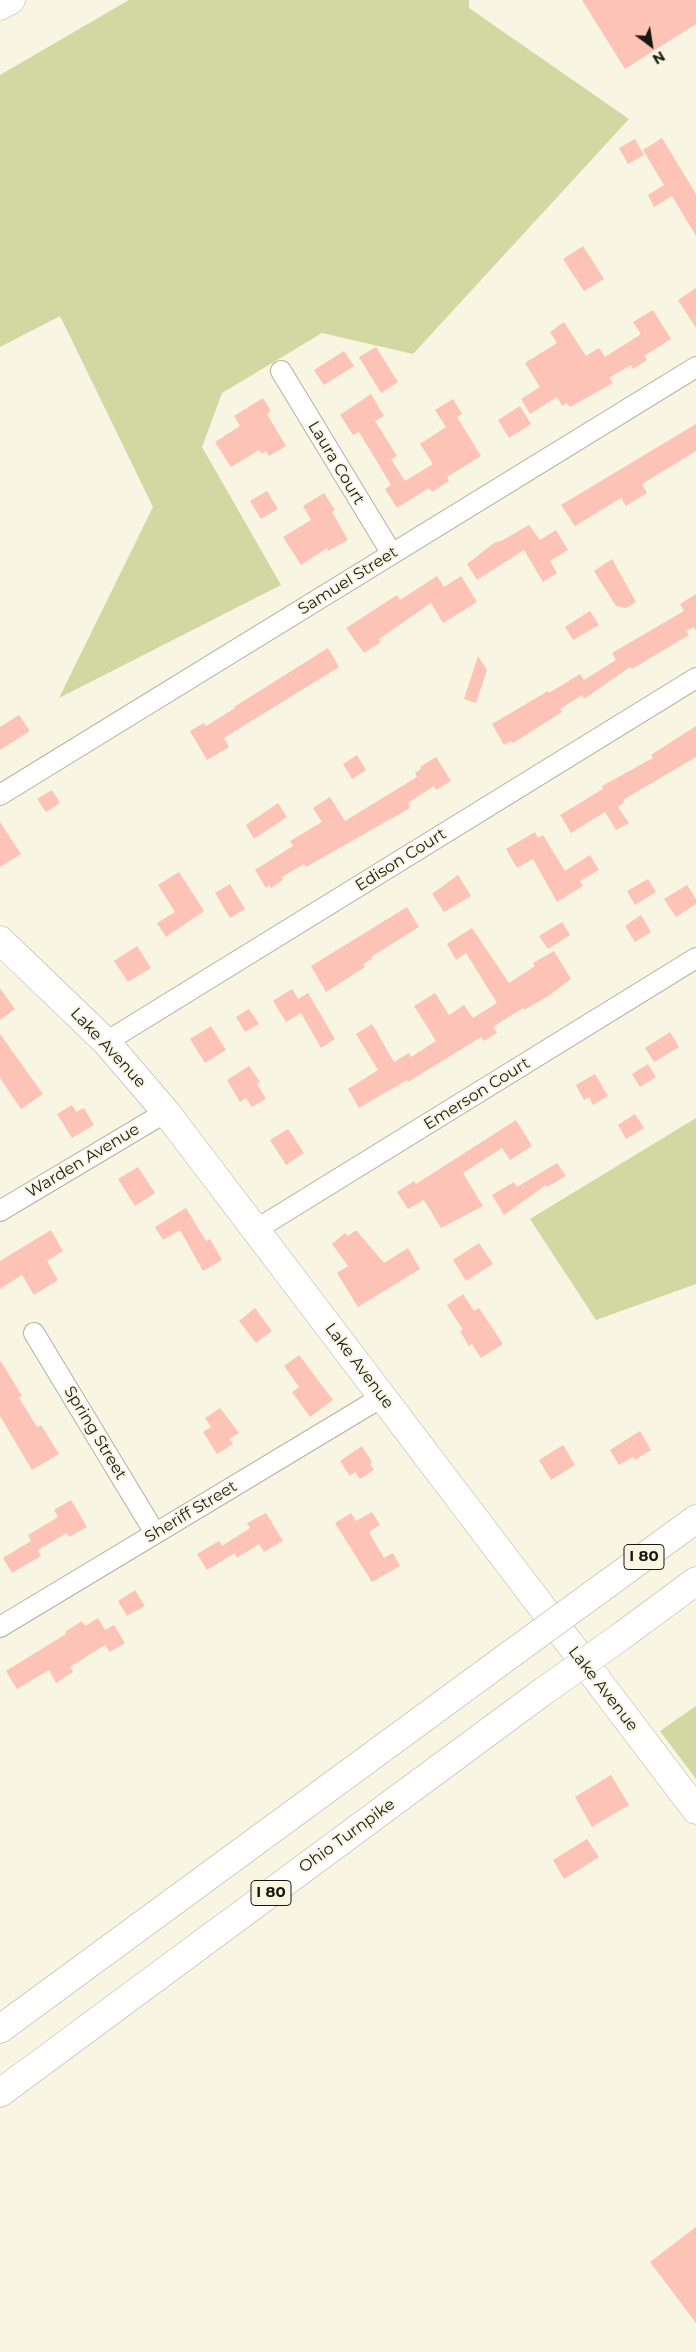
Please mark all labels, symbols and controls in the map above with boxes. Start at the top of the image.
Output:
north arrow [626,20,676,70]
text: N [649,47,668,68]
street label: Laura Court [304,418,368,508]
street label: Samuel Street [295,543,401,619]
street label: Edison Court [352,824,450,896]
street label: Lake Avenue [66,1004,150,1092]
street label: Emerson Court [420,1054,534,1134]
street label: Warden Avenue [23,1120,143,1202]
street label: Lake Avenue [321,1319,397,1413]
street label: Spring Street [60,1383,130,1483]
street label: Sheriff Street [141,1477,241,1547]
road number: I 80 [624,1544,664,1570]
street label: Lake Avenue [564,1643,642,1735]
street label: Ohio Turnpike [295,1795,399,1877]
road number: I 80 [251,1880,291,1906]

